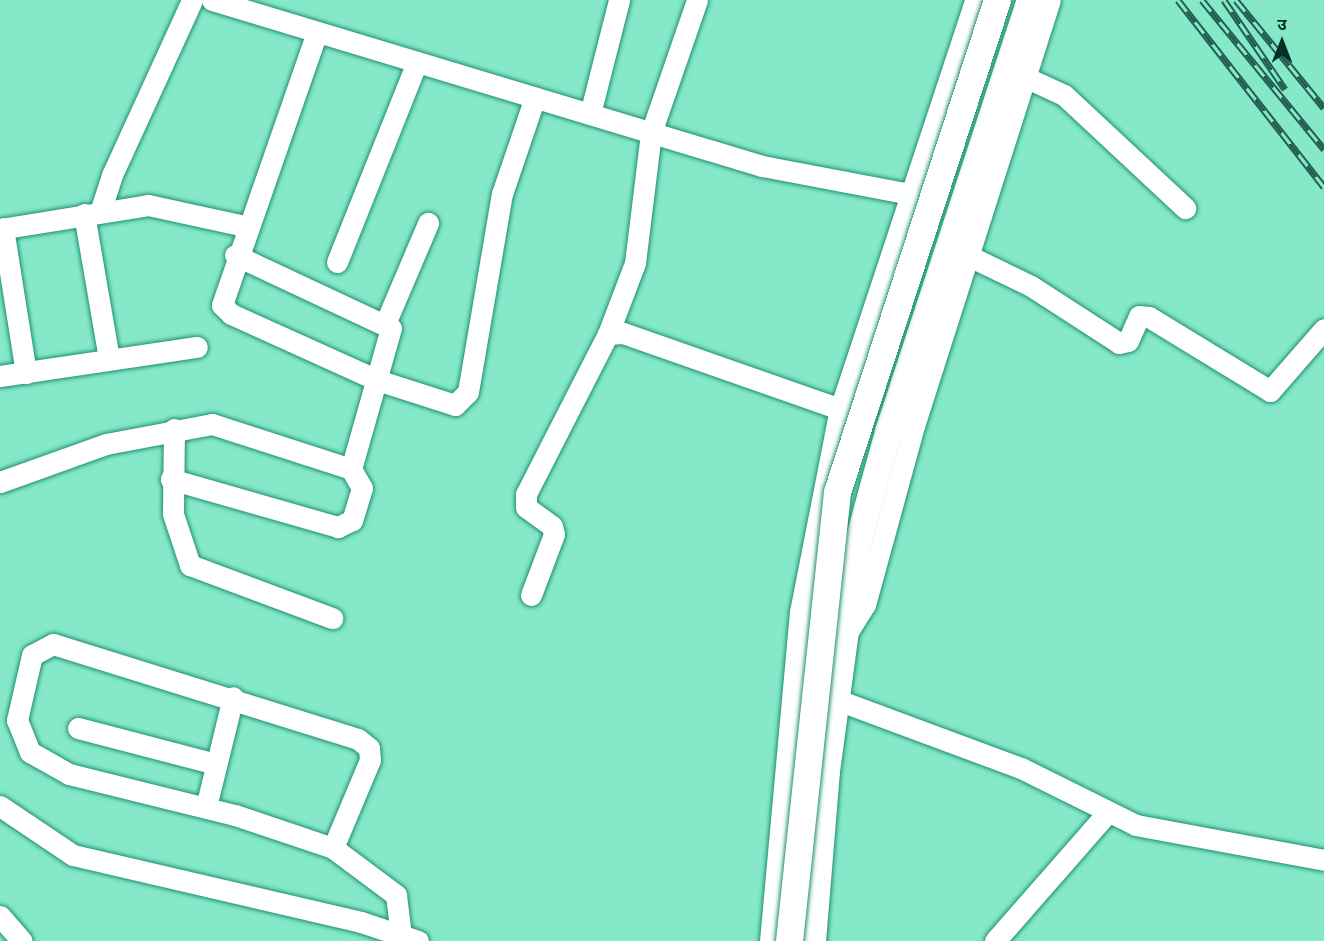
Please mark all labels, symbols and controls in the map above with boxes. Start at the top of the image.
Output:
north arrow [1252,12,1312,72]
text: उ [1277,14,1287,34]

